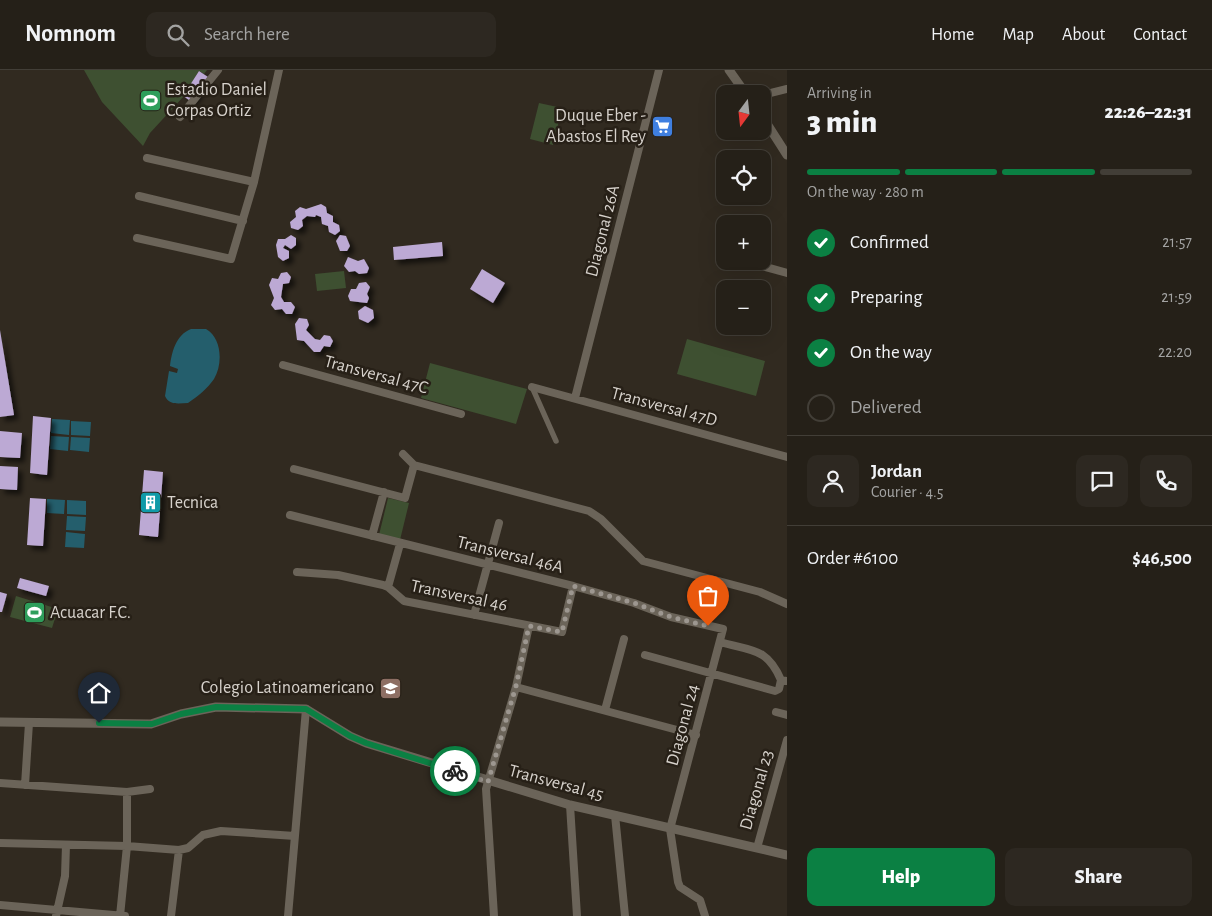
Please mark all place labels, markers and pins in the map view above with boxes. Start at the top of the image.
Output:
place label: Estadio Daniel Corpas Ortiz [166,81,267,120]
sports icon: Estadio Daniel Corpas Ortiz [138,88,162,112]
place label: Duque Eber - Abastos El Rey [546,107,646,146]
supermarket icon: Duque Eber - Abastos El Rey [650,114,674,138]
building icon: Tecnica [139,491,163,515]
place label: Tecnica [167,494,218,512]
pin [687,575,729,626]
sports icon: Acuacar F.C. [22,601,46,625]
place label: Acuacar F.C. [50,604,131,622]
pin [78,672,120,723]
school or university icon: Colegio Latinoamericano [378,676,402,700]
place label: Colegio Latinoamericano [201,679,374,697]

